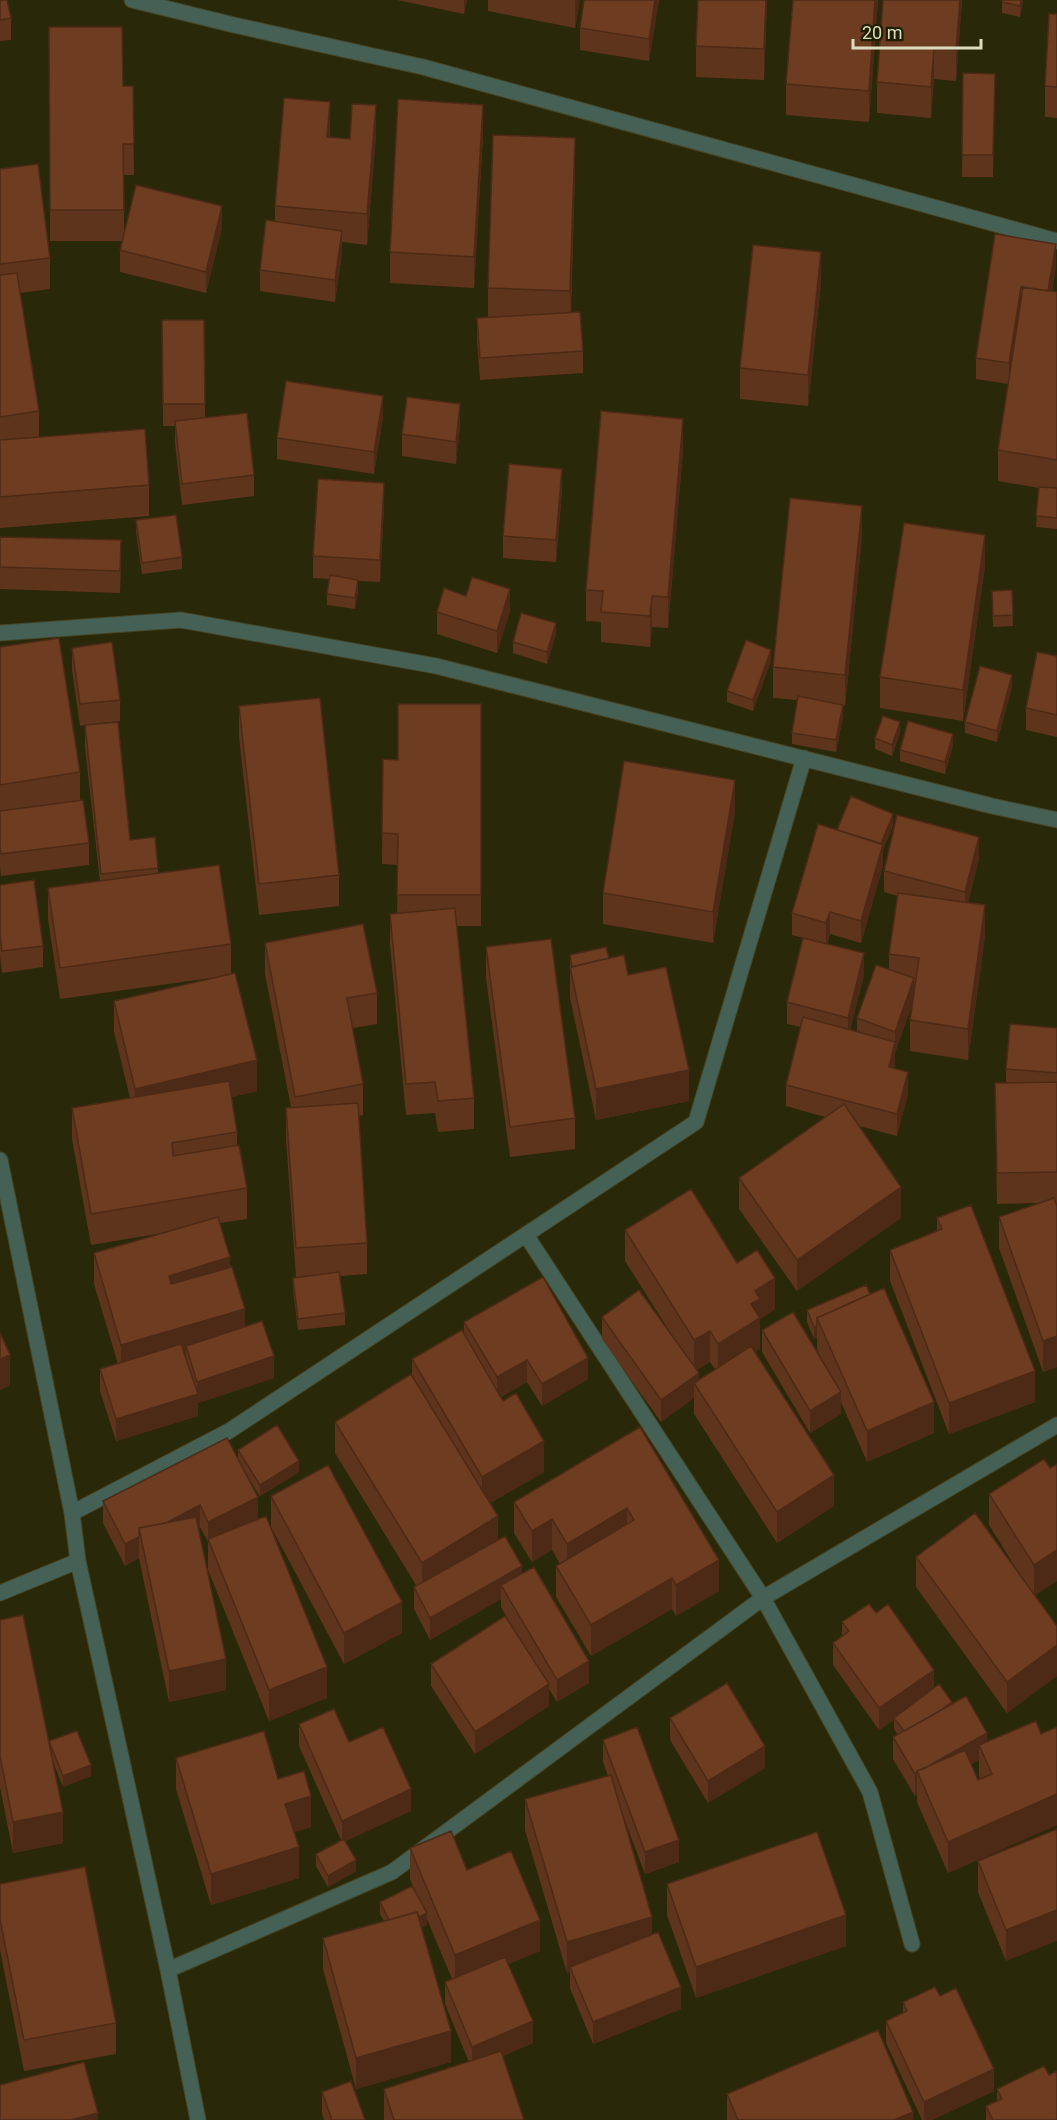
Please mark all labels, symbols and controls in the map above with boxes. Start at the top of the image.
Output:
scale bar [853,12,980,50]
text: 20 m [862,22,902,43]

